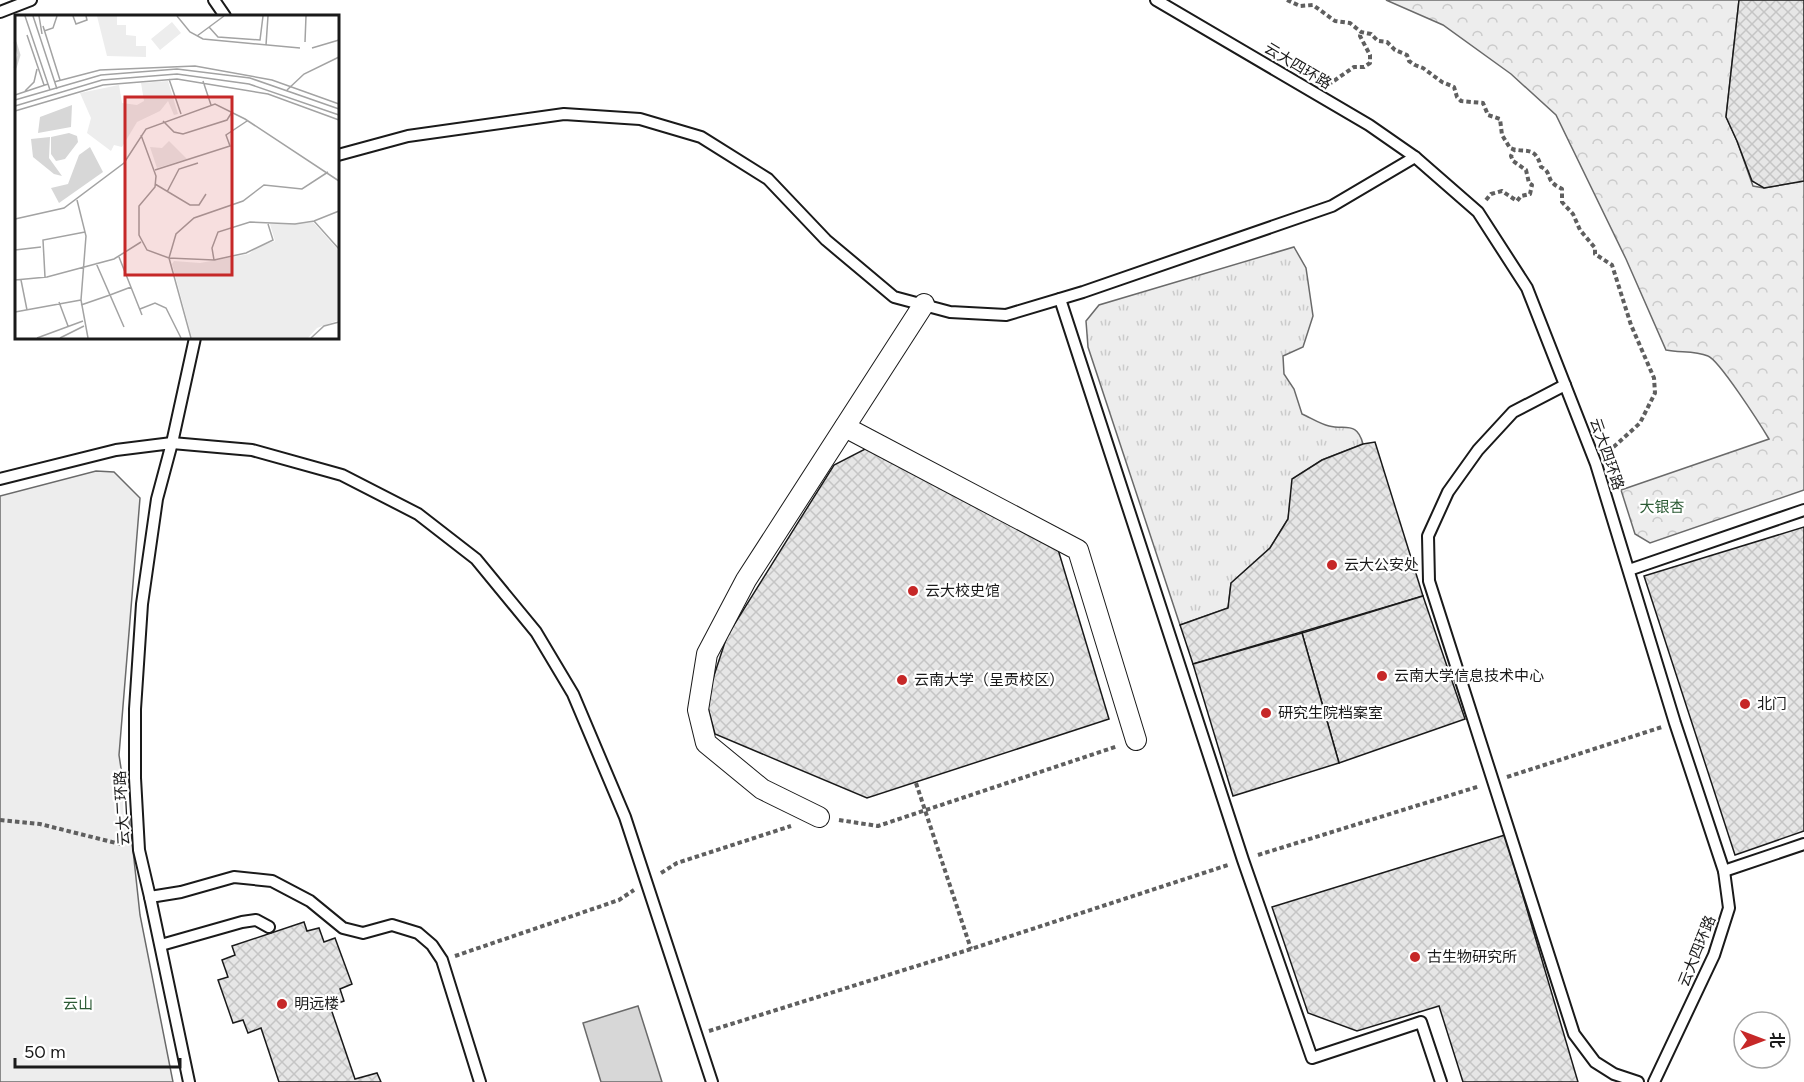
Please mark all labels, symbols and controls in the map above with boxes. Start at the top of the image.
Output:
inset map [15,15,339,339]
street label: 云大四环路 [1261,39,1335,93]
street label: 云大四环路 [1586,416,1628,492]
park label: 大银杏 [1639,498,1685,516]
place label: 云大公安处 [1344,556,1419,574]
marker: 云大公安处 [1325,558,1339,572]
place label: 云大校史馆 [925,582,1000,600]
marker: 云大校史馆 [906,584,920,598]
place label: 云南大学信息技术中心 [1394,667,1544,685]
marker: 云南大学信息技术中心 [1375,669,1389,683]
place label: 云南大学（呈贡校区） [914,671,1064,689]
marker: 云南大学（呈贡校区） [895,673,909,687]
place label: 北门 [1757,695,1787,713]
marker: 北门 [1738,697,1752,711]
place label: 研究生院档案室 [1278,704,1383,722]
marker: 研究生院档案室 [1259,706,1273,720]
street label: 云大二环路 [111,770,133,846]
street label: 云大四环路 [1675,913,1719,989]
place label: 古生物研究所 [1427,948,1517,966]
marker: 古生物研究所 [1408,950,1422,964]
park label: 云山 [63,995,93,1013]
place label: 明远楼 [294,995,339,1013]
marker: 明远楼 [275,997,289,1011]
north arrow [1732,1010,1792,1070]
scale bar [15,1031,180,1069]
text: 北 [1767,1032,1786,1048]
text: 50 m [24,1041,66,1063]

